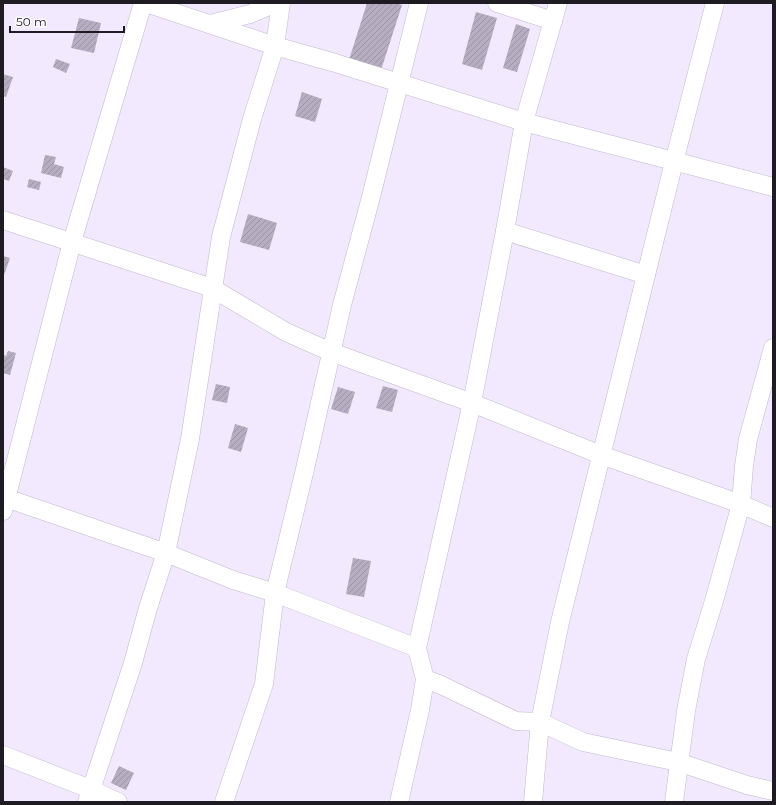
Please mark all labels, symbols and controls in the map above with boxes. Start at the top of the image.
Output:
scale bar [10,8,124,34]
text: 50 m [16,14,47,29]

